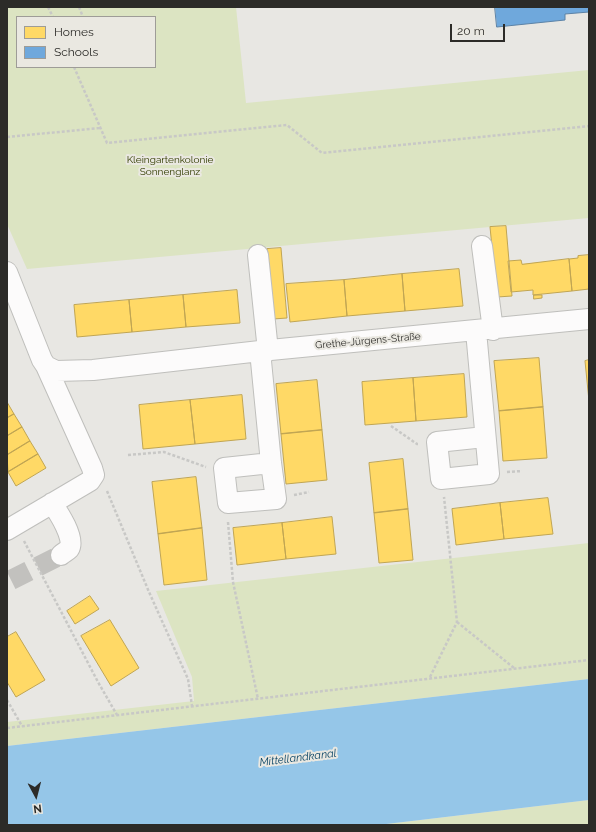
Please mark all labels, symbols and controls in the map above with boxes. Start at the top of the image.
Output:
legend [16,16,156,68]
scale bar [452,16,507,42]
text: 20 m [457,24,485,38]
text: Homes [54,25,94,39]
text: Schools [54,45,98,59]
park label: Kleingartenkolonie Sonnenglanz [127,154,213,178]
street label: Grethe-Jürgens-Straße [315,330,421,352]
water label: Mittellandkanal [259,747,337,769]
north arrow [16,776,56,816]
text: N [33,801,42,815]

